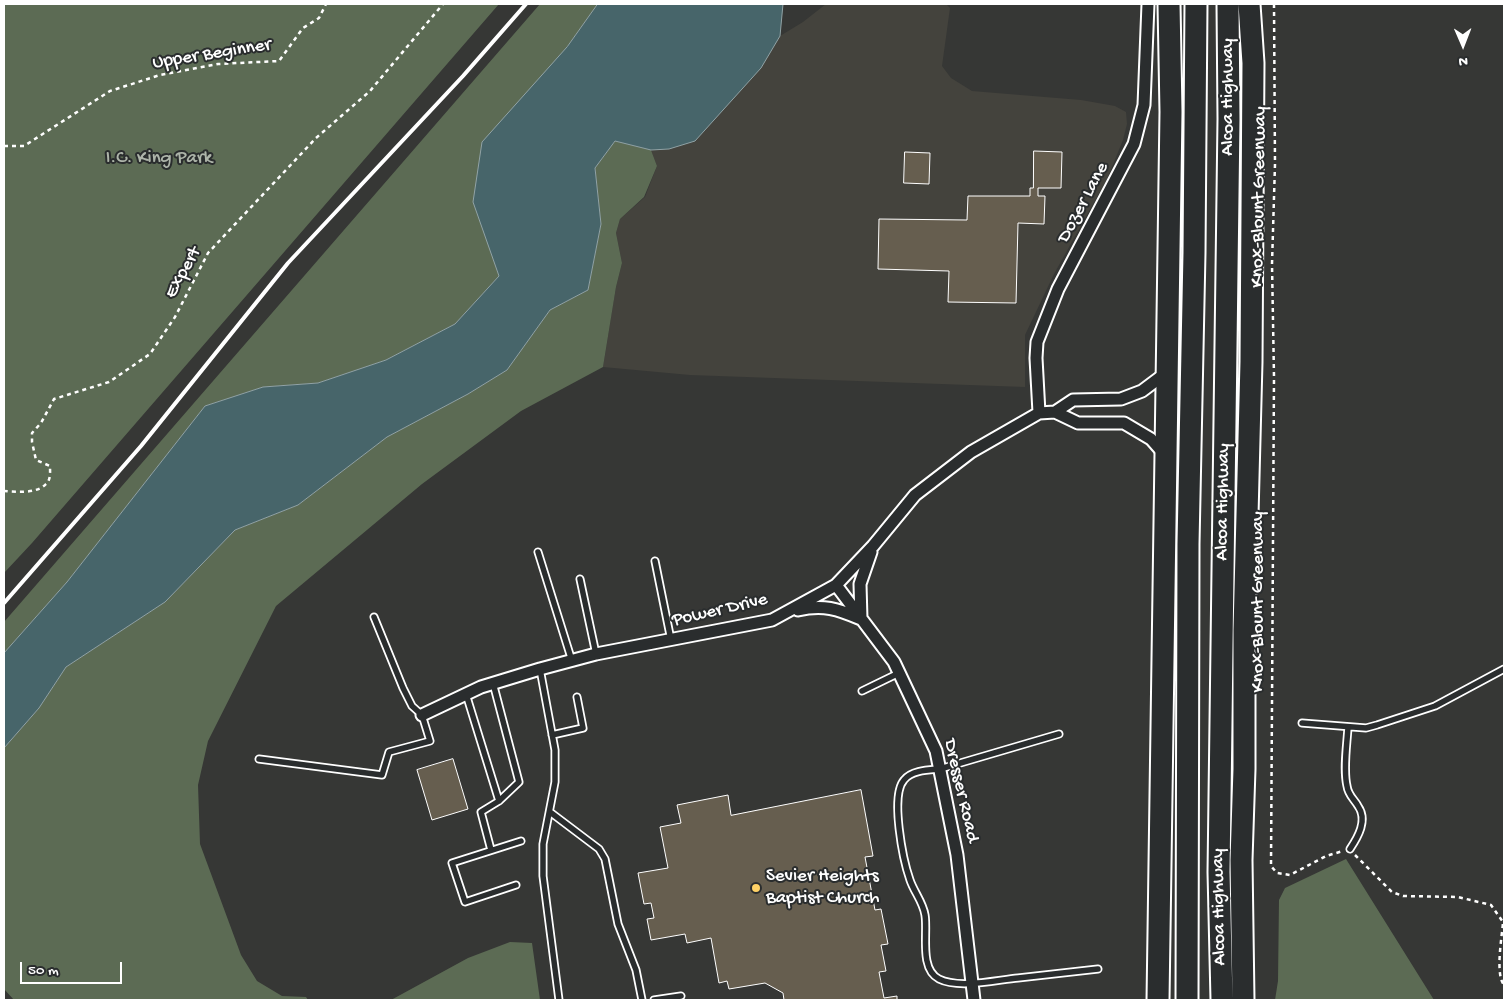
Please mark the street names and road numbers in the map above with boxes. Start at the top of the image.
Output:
street label: Upper Beginner [151,34,273,76]
street label: Alcoa Highway [1218,38,1240,156]
street label: Knox-Blount Greenway [1247,106,1273,288]
street label: Dozer Lane [1053,159,1115,247]
street label: Expert [161,243,207,303]
street label: Alcoa Highway [1212,443,1236,561]
street label: Knox-Blount Greenway [1248,511,1270,693]
street label: Power Drive [670,589,770,633]
street label: Dresser Road [937,737,983,845]
street label: Alcoa Highway [1208,848,1232,966]

